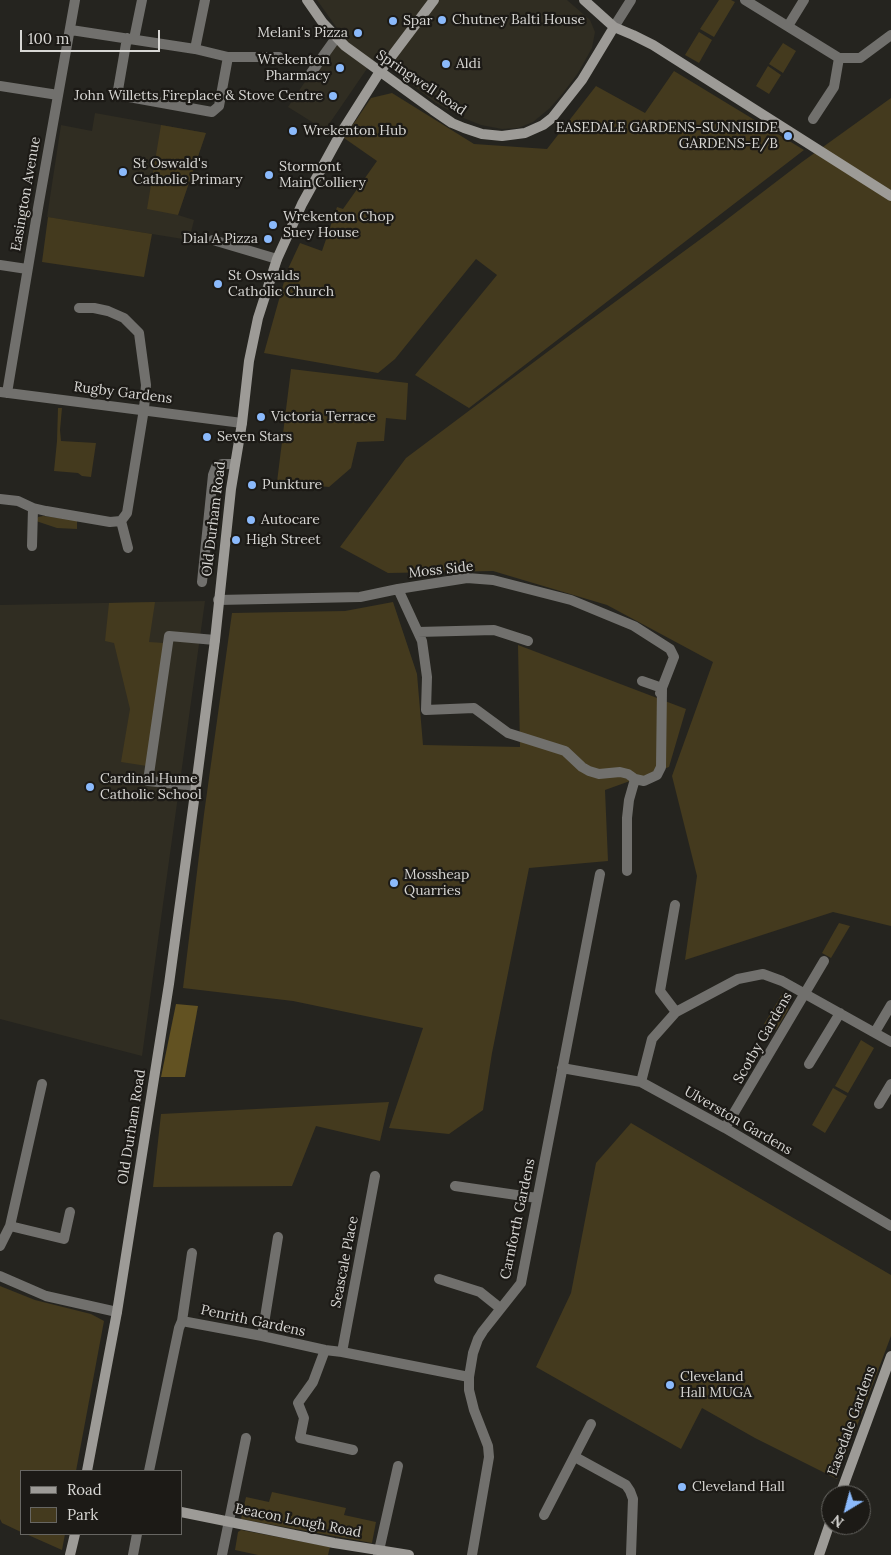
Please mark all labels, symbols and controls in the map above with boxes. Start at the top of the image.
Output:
place label: Chutney Balti House [452,12,585,28]
place label: Spar [403,13,432,29]
marker: Chutney Balti House [436,14,448,26]
marker: Spar [387,15,399,27]
scale bar [22,20,162,52]
place label: Melani's Pizza [257,25,348,41]
marker: Melani's Pizza [352,27,364,39]
text: 100 m [28,29,69,48]
street label: Springwell Road [373,47,469,119]
place label: Wrekenton Pharmacy [257,52,330,84]
place label: Aldi [456,56,481,72]
marker: Aldi [440,58,452,70]
marker: Wrekenton Pharmacy [334,62,346,74]
place label: John Willetts Fireplace & Stove Centre [74,88,323,104]
marker: John Willetts Fireplace & Stove Centre [327,90,339,102]
place label: EASEDALE GARDENS-SUNNISIDE GARDENS-E/B [556,120,778,152]
place label: Wrekenton Hub [303,123,406,139]
marker: Wrekenton Hub [287,125,299,137]
marker: EASEDALE GARDENS-SUNNISIDE GARDENS-E/B [782,130,794,142]
street label: Easington Avenue [8,135,44,253]
place label: St Oswald's Catholic Primary [133,156,243,188]
place label: Stormont Main Colliery [279,159,366,192]
marker: St Oswald's Catholic Primary [117,166,129,178]
marker: Stormont Main Colliery [263,169,275,181]
place label: Wrekenton Chop Suey House [283,209,394,242]
marker: Wrekenton Chop Suey House [267,219,279,231]
place label: Dial A Pizza [183,231,258,247]
marker: Dial A Pizza [262,233,274,245]
place label: St Oswalds Catholic Church [228,268,334,300]
marker: St Oswalds Catholic Church [212,278,224,290]
street label: Rugby Gardens [73,379,173,407]
place label: Victoria Terrace [271,409,376,425]
marker: Victoria Terrace [255,411,267,423]
place label: Seven Stars [217,429,292,445]
marker: Seven Stars [201,431,213,443]
street label: Old Durham Road [199,460,229,578]
place label: Punkture [262,477,322,493]
marker: Punkture [246,479,258,491]
place label: Autocare [261,512,320,528]
marker: Autocare [245,514,257,526]
place label: High Street [246,532,321,548]
marker: High Street [230,534,242,546]
street label: Moss Side [408,558,474,582]
place label: Cardinal Hume Catholic School [100,771,202,804]
marker: Cardinal Hume Catholic School [84,781,96,793]
place label: Mossheap Quarries [404,867,469,900]
marker: Mossheap Quarries [388,877,400,889]
street label: Scotby Gardens [730,989,796,1087]
street label: Old Durham Road [115,1068,149,1186]
street label: Ulverston Gardens [681,1083,795,1159]
street label: Carnforth Gardens [497,1157,539,1281]
street label: Seascale Place [328,1215,362,1309]
street label: Penrith Gardens [199,1302,307,1340]
street label: Easedale Gardens [824,1364,880,1478]
place label: Cleveland Hall MUGA [680,1369,752,1401]
marker: Cleveland Hall MUGA [664,1379,676,1391]
legend [20,1470,182,1535]
place label: Cleveland Hall [692,1479,785,1495]
text: Road [67,1480,102,1499]
marker: Cleveland Hall [676,1481,688,1493]
north arrow [821,1485,871,1535]
street label: Beacon Lough Road [233,1500,363,1542]
text: Park [67,1505,98,1524]
text: N [828,1511,847,1532]

